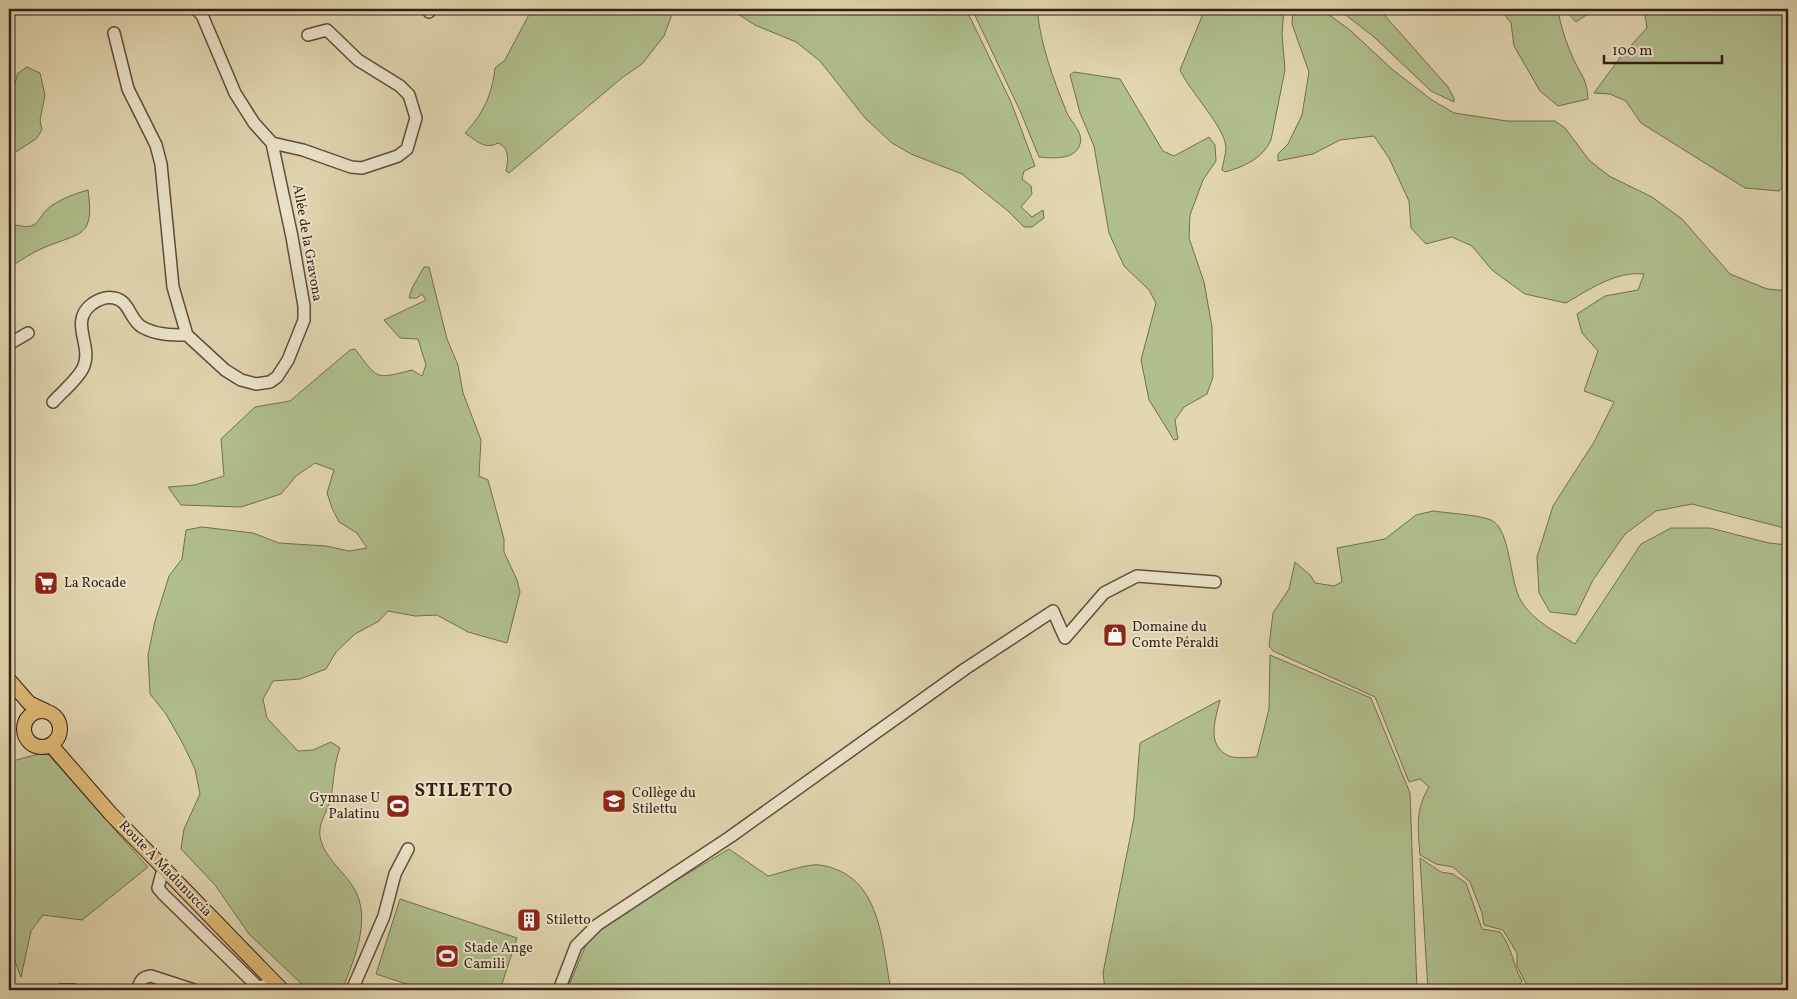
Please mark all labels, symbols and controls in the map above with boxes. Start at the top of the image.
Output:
scale bar [1604,32,1722,64]
text: 100 m [1612,41,1652,62]
street label: Allée de la Gravona [287,183,327,303]
supermarket icon: La Rocade [33,570,59,596]
place label: La Rocade [64,574,126,593]
place label: Domaine du Comte Péraldi [1132,618,1219,653]
shop icon: Domaine du Comte Péraldi [1102,622,1128,648]
district label: STILETTO [415,778,513,804]
place label: Collège du Stilettu [632,784,696,819]
school or university icon: Collège du Stilettu [601,788,627,814]
place label: Gymnase U Palatinu [310,789,380,824]
sports icon: Gymnase U Palatinu [385,793,411,819]
street label: Route À Madunuccia [114,816,217,921]
building icon: Stiletto [516,907,542,933]
place label: Stiletto [546,911,591,930]
place label: Stade Ange Camili [464,939,533,974]
sports icon: Stade Ange Camili [434,943,460,969]

